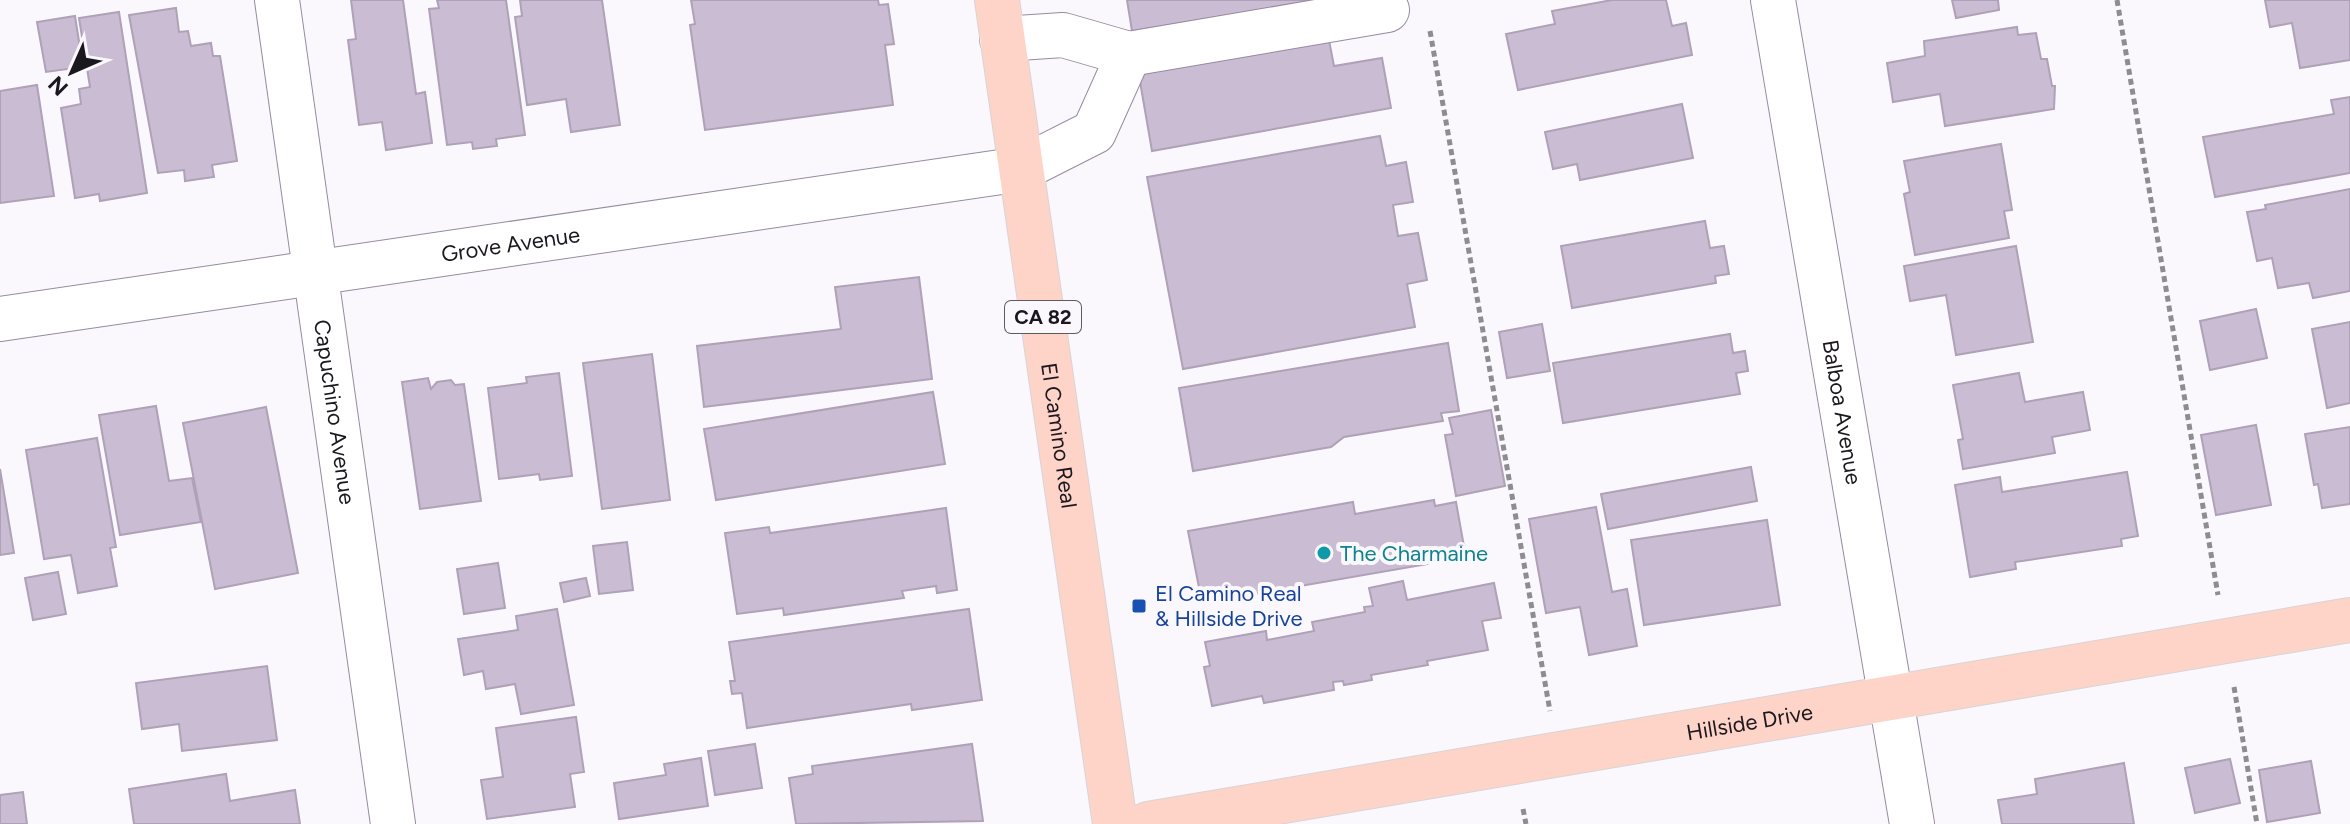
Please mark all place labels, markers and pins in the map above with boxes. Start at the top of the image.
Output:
place label: The Charmaine [1340,540,1488,567]
marker: The Charmaine [1315,544,1333,562]
place label: El Camino Real & Hillside Drive [1155,580,1302,632]
marker: El Camino Real & Hillside Drive [1130,597,1148,615]

